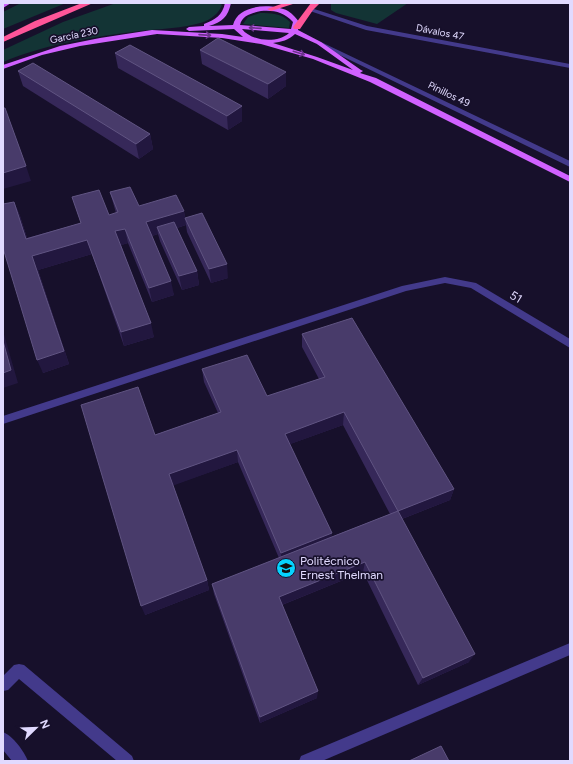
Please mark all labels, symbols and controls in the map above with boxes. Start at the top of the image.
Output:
street label: Dávalos 47 [415,21,466,43]
street label: García 230 [49,24,99,46]
one-way arrow [249,24,262,31]
one-way arrow [198,32,211,39]
one-way arrow [293,50,306,57]
street label: Pinillos 49 [426,78,472,110]
street label: 51 [507,288,525,306]
place label: Politécnico Ernest Thelman [300,554,383,582]
school or university icon: Politécnico Ernest Thelman [275,557,297,579]
north arrow [16,708,56,748]
text: N [37,718,52,731]

